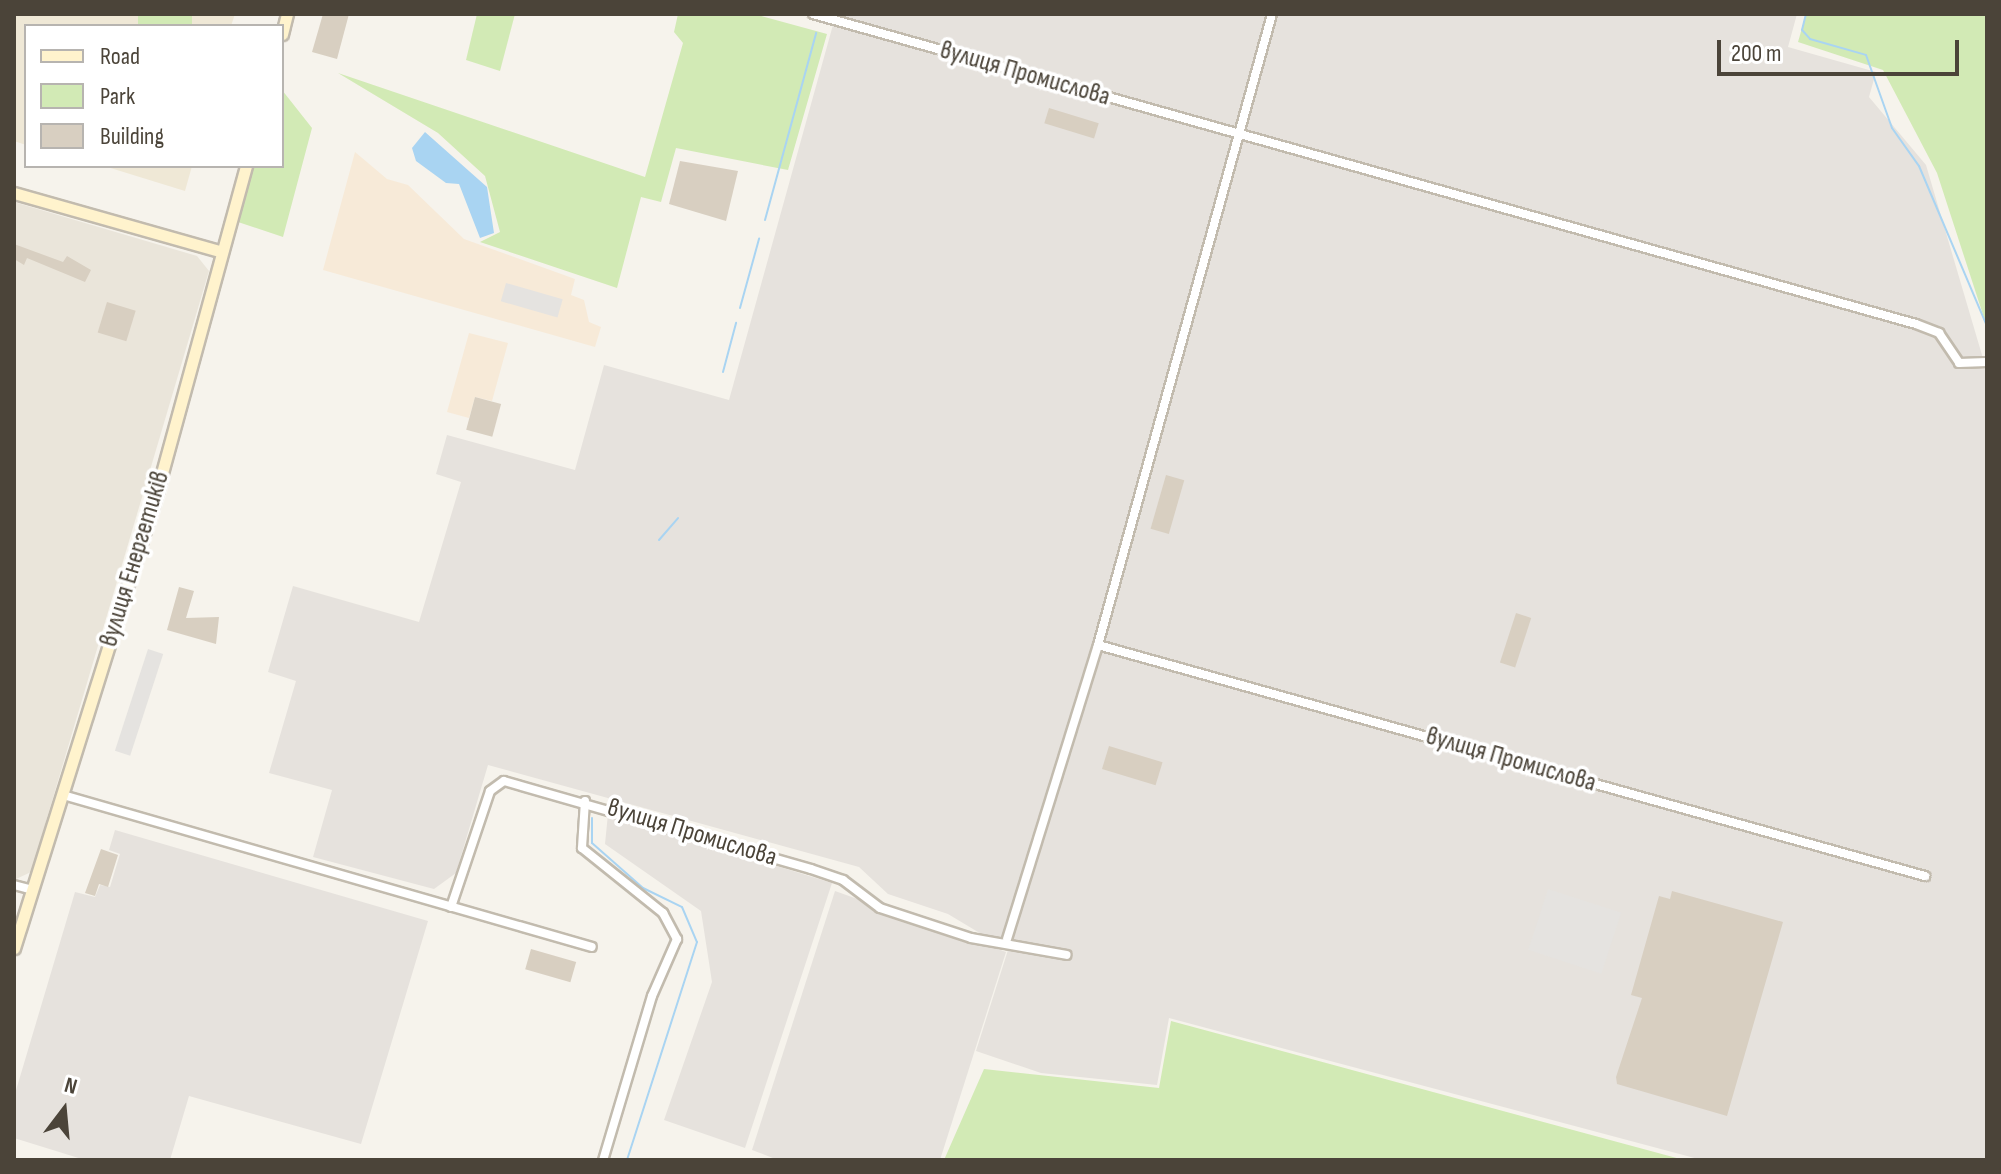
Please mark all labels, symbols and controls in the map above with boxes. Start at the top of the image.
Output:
legend [24,24,284,168]
scale bar [1721,24,1963,74]
street label: вулиця Промислова [936,35,1114,113]
text: 200 m [1731,39,1782,68]
text: Road [100,42,140,71]
text: Park [100,82,135,111]
text: Building [100,122,164,151]
street label: вулиця Енергетиків [94,468,176,650]
street label: вулиця Промислова [1422,721,1600,799]
street label: вулиця Промислова [604,792,780,874]
north arrow [24,1070,104,1150]
text: N [61,1072,80,1101]

